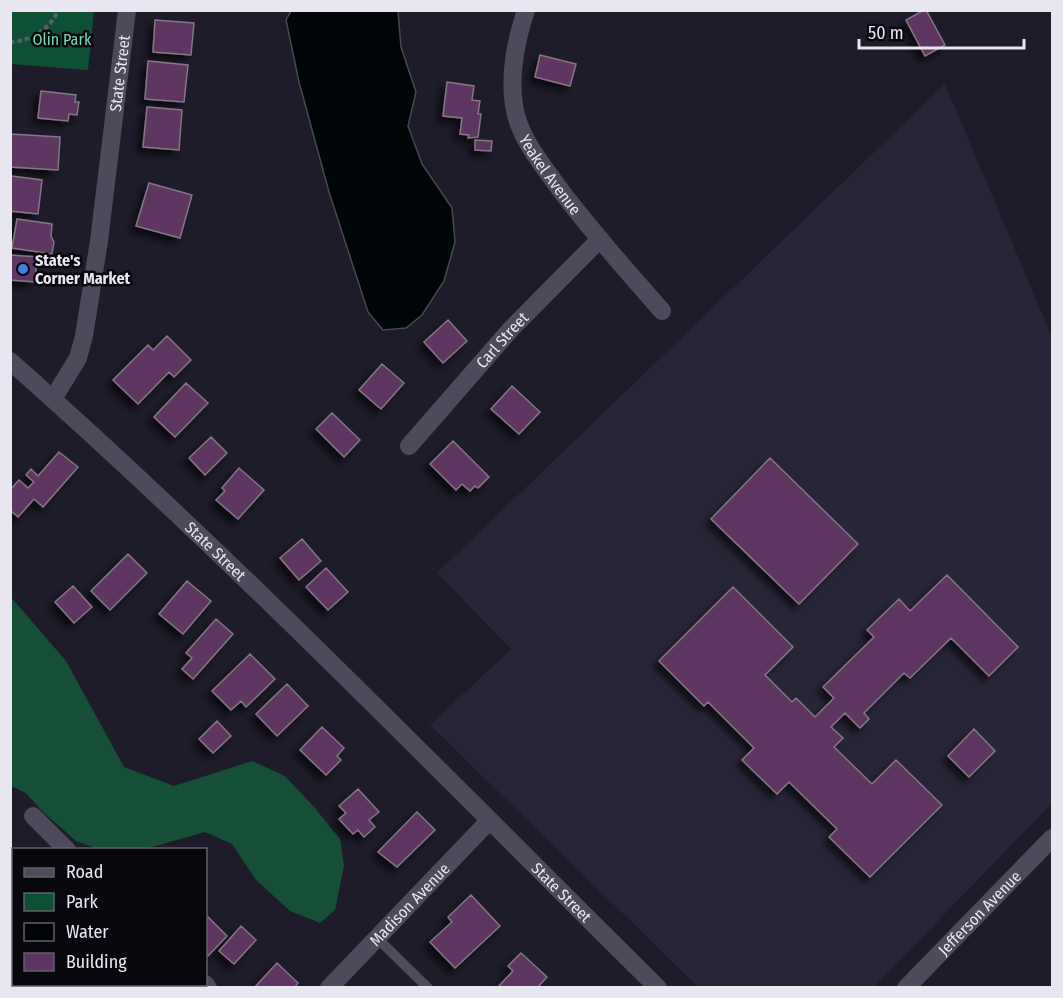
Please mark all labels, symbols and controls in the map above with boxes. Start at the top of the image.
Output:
scale bar [859,12,1024,50]
text: 50 m [868,22,904,44]
park label: Olin Park [33,30,92,49]
street label: State Street [105,33,133,113]
street label: Yeakel Avenue [515,131,585,218]
place label: State's Corner Market [35,251,131,288]
marker: State's Corner Market [16,262,30,276]
street label: Carl Street [472,307,532,372]
street label: State Street [181,517,251,585]
legend [12,848,207,986]
street label: State Street [528,858,596,927]
street label: Madison Avenue [365,859,453,950]
text: Road [66,861,103,883]
street label: Jefferson Avenue [934,866,1025,959]
text: Park [66,891,99,913]
text: Water [66,921,109,943]
text: Building [66,951,127,973]

